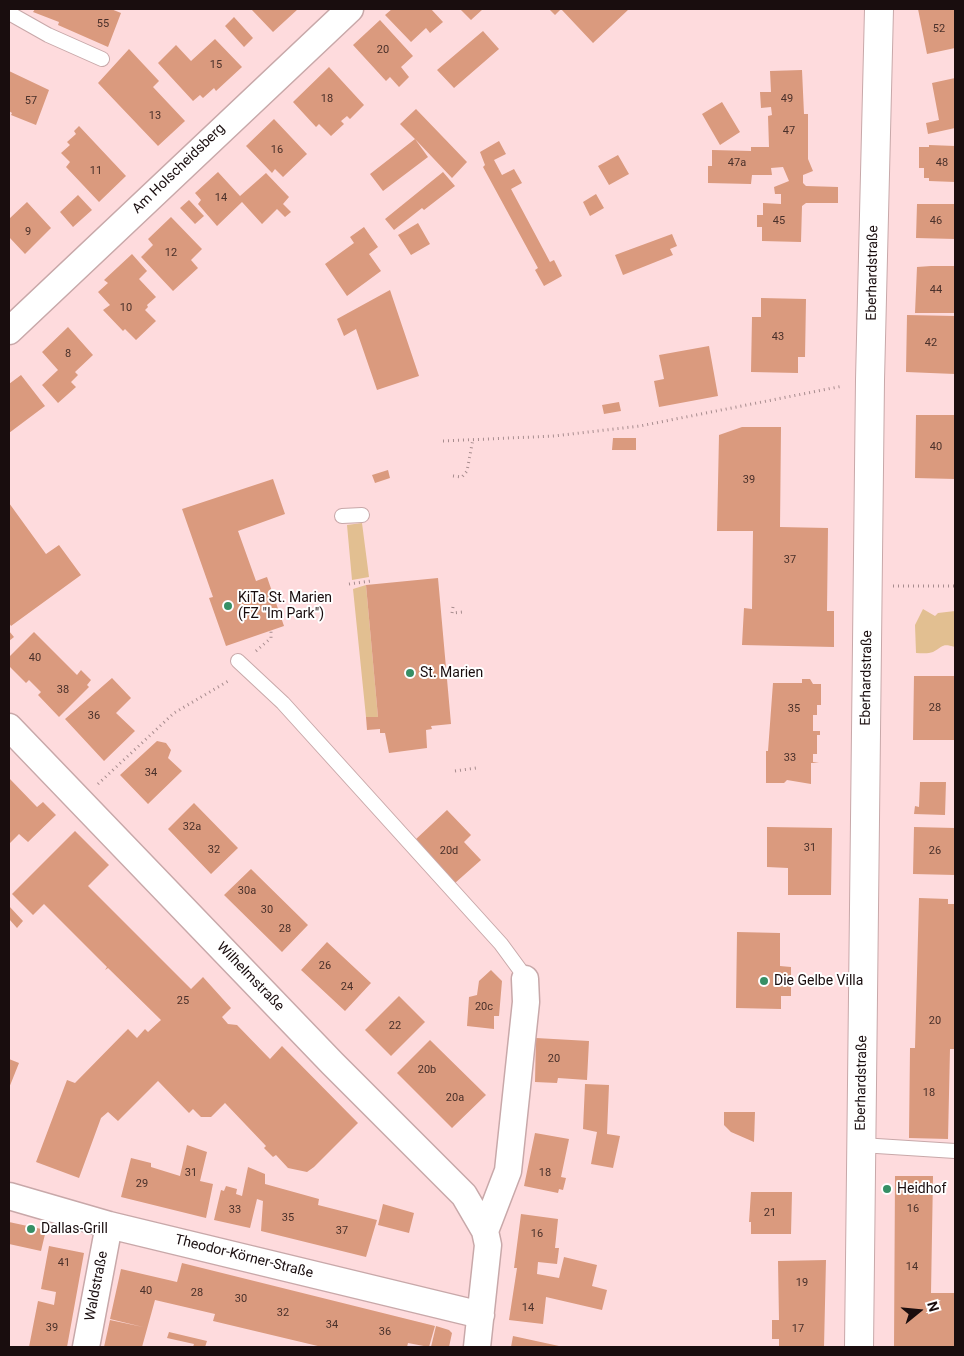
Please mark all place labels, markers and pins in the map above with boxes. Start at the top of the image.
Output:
place label: KiTa St. Marien (FZ "Im Park") [238,590,332,622]
marker: KiTa St. Marien (FZ "Im Park") [222,600,234,612]
place label: St. Marien [420,665,483,681]
marker: St. Marien [404,667,416,679]
place label: Die Gelbe Villa [774,973,863,989]
marker: Die Gelbe Villa [758,975,770,987]
place label: Heidhof [897,1181,946,1197]
marker: Heidhof [881,1183,893,1195]
place label: Dallas-Grill [41,1221,108,1237]
marker: Dallas-Grill [25,1223,37,1235]

